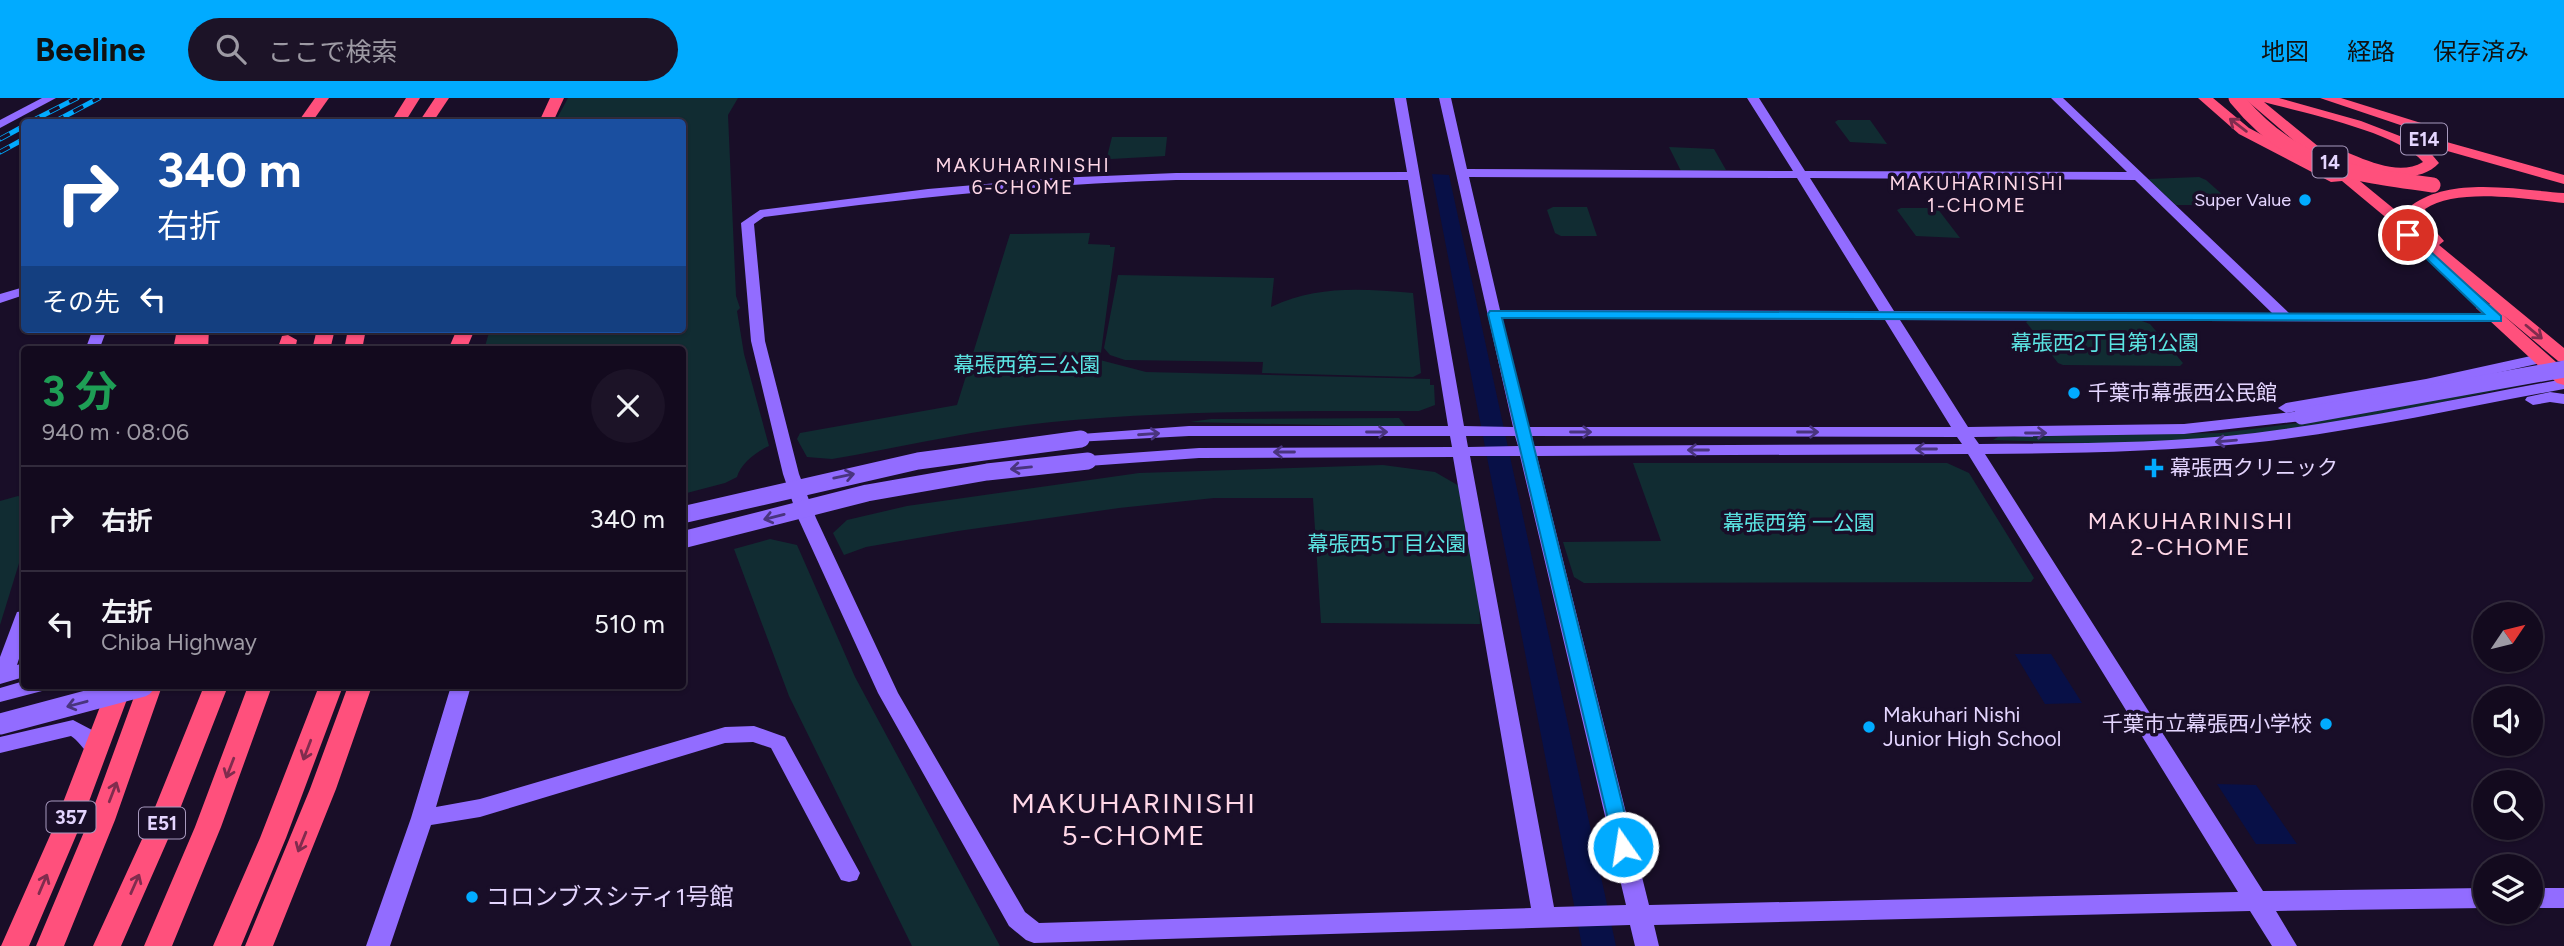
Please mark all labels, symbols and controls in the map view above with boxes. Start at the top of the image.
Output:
search box [188,18,678,81]
text: Beeline [35,30,146,69]
icon: search [212,30,250,68]
text: ここで検索 [268,36,398,68]
text: 地図 [2261,37,2309,66]
text: 経路 [2347,37,2395,66]
text: 保存済み [2433,37,2529,66]
one-way arrow [2229,118,2247,133]
road number: E14 [2401,123,2447,154]
text: 340 m [157,140,301,199]
road number: 14 [2312,146,2348,178]
icon: right [42,147,133,238]
district label: MAKUHARINISHI 6-CHOME [935,154,1111,199]
district label: MAKUHARINISHI 1-CHOME [1889,172,2065,217]
place label: Super Value [2194,189,2291,211]
marker: Super Value [2297,192,2313,208]
pin [2378,205,2438,265]
text: 右折 [157,207,221,245]
icon: arrive [2389,216,2427,254]
icon: left [134,280,172,318]
text: その先 [42,286,120,318]
one-way arrow [2525,324,2543,340]
park label: 幕張西2丁目第1公園 [2011,330,2199,355]
park label: 幕張西第三公園 [954,352,1101,377]
text: 3 分 [42,366,117,417]
button: close [591,369,665,443]
place label: 千葉市幕張西公民館 [2088,380,2277,405]
marker: 千葉市幕張西公民館 [2066,385,2082,401]
text: 940 m · 08:06 [42,418,189,446]
one-way arrow [1365,425,1388,438]
one-way arrow [1569,425,1592,439]
one-way arrow [1797,425,1820,439]
one-way arrow [2024,426,2047,440]
one-way arrow [1138,427,1160,440]
one-way arrow [2216,435,2238,448]
one-way arrow [1915,442,1938,456]
one-way arrow [1687,443,1710,457]
one-way arrow [1273,446,1296,459]
place label: 幕張西クリニック [2170,455,2338,480]
marker: 幕張西クリニック [2144,458,2164,478]
one-way arrow [1010,462,1032,475]
one-way arrow [832,469,855,482]
icon: right [42,500,80,538]
text: 340 m [589,503,665,535]
text: 右折 [101,505,153,537]
district label: MAKUHARINISHI 2-CHOME [2088,507,2294,561]
park label: 幕張西第 一公園 [1723,510,1875,535]
one-way arrow [763,511,785,524]
park label: 幕張西5丁目公園 [1307,531,1467,556]
text: 左折 [101,596,153,628]
north arrow [2473,602,2543,672]
map controls [2473,602,2543,924]
icon: left [42,605,80,643]
text: 510 m [594,608,665,640]
text: Chiba Highway [101,628,257,656]
button: sound [2473,686,2543,756]
one-way arrow [66,698,88,711]
place label: Makuhari Nishi Junior High School [1883,702,2061,751]
place label: 千葉市立幕張西小学校 [2102,711,2312,736]
marker: 千葉市立幕張西小学校 [2318,716,2334,732]
marker: Makuhari Nishi Junior High School [1861,719,1877,735]
one-way arrow [300,738,312,760]
one-way arrow [222,757,235,779]
button: search [2473,770,2543,840]
one-way arrow [107,782,120,803]
district label: MAKUHARINISHI 5-CHOME [1011,786,1257,852]
road number: 357 [46,802,96,832]
road number: E51 [139,808,185,838]
position arrow [1586,810,1660,884]
one-way arrow [294,830,307,852]
button: layers [2473,854,2543,924]
one-way arrow [37,873,50,895]
one-way arrow [129,874,142,895]
place label: コロンブスシティ1号館 [486,882,734,911]
marker: コロンブスシティ1号館 [464,889,480,905]

